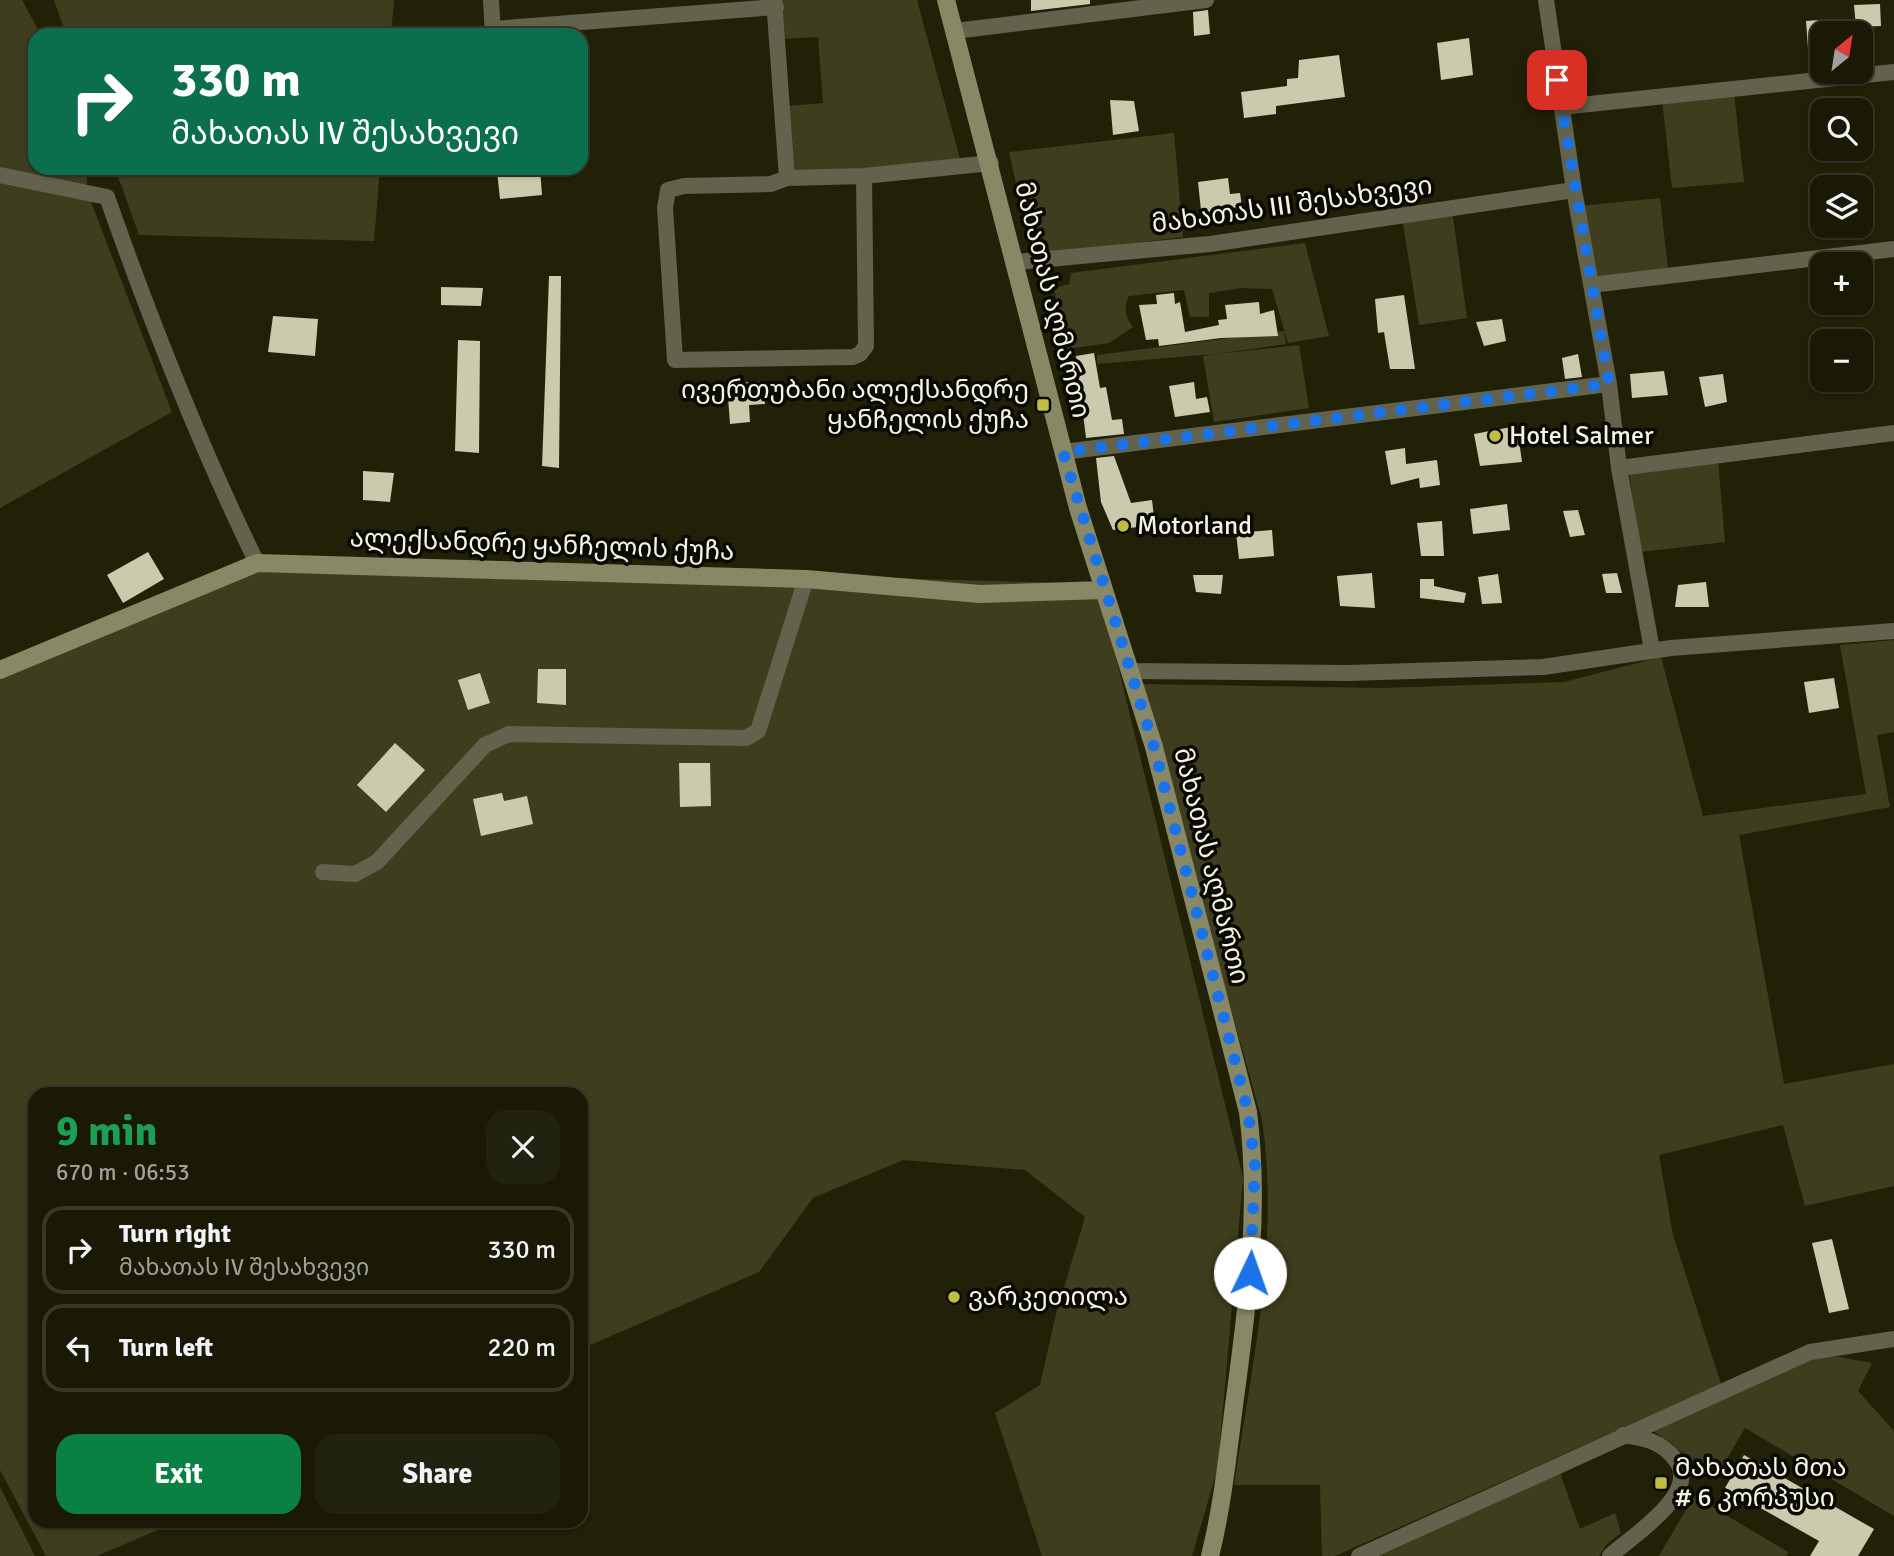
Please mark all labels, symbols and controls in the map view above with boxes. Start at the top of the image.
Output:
north arrow [1810,21,1872,84]
map controls [1810,21,1873,392]
text: 330 m [171,50,301,110]
pin [1527,50,1587,110]
icon: right [56,56,147,147]
icon: arrive [1538,61,1576,99]
button: search [1810,98,1873,161]
text: მახათას IV შესახვევი [171,114,519,153]
street label: მახათას III შესახვევი [1150,169,1434,241]
button: layers [1810,175,1873,238]
street label: მახათას აღმართი [1007,178,1097,422]
button: + [1810,252,1873,315]
button: − [1810,329,1873,392]
place label: ივერთუბანი ალექსანდრე ყანჩელის ქუჩა [681,374,1029,436]
marker: ივერთუბანი ალექსანდრე ყანჩელის ქუჩა [1035,397,1051,413]
place label: Hotel Salmer [1509,420,1654,452]
marker: Hotel Salmer [1487,428,1503,444]
place label: Motorland [1137,510,1252,542]
marker: Motorland [1115,518,1131,534]
street label: ალექსანდრე ყანჩელის ქუჩა [349,522,735,568]
street label: მახათას აღმართი [1166,744,1256,988]
text: 9 min [56,1106,157,1157]
button: close [486,1110,560,1184]
text: 670 m · 06:53 [56,1158,190,1187]
text: Turn right [119,1218,231,1250]
icon: right [60,1231,98,1269]
text: 330 m [487,1234,556,1266]
position arrow [1213,1236,1287,1310]
text: მახათას IV შესახვევი [119,1253,369,1282]
place label: ვარკეთილა [968,1281,1128,1313]
marker: ვარკეთილა [946,1289,962,1305]
icon: left [60,1329,98,1367]
text: Turn left [119,1332,213,1364]
text: 220 m [487,1332,556,1364]
button: Exit [56,1434,301,1514]
button: Share [315,1434,560,1514]
place label: მახათას მთა # 6 კორპუსი [1675,1452,1847,1514]
marker: მახათას მთა # 6 კორპუსი [1653,1475,1669,1491]

